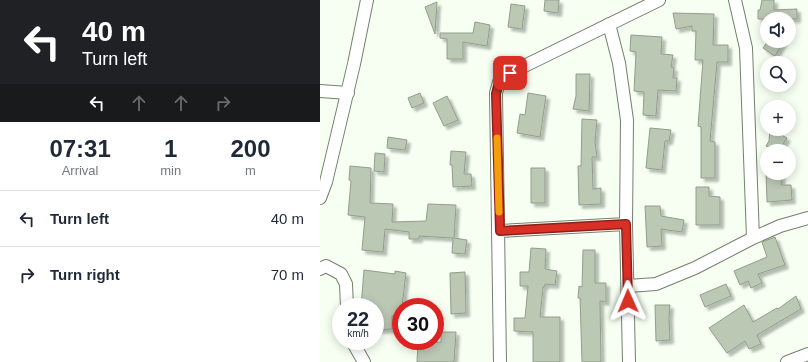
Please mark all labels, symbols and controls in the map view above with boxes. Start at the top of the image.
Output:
map controls [760,12,796,180]
button: sound [760,12,796,48]
icon: left [16,16,68,68]
text: 40 m [82,16,146,47]
text: Turn left [82,49,147,69]
pin [493,56,527,90]
button: search [760,56,796,92]
icon: arrive [499,62,521,84]
icon: left [86,92,108,114]
icon: ahead [128,92,150,114]
icon: ahead [170,92,192,114]
icon: right [212,92,234,114]
button: + [760,100,796,136]
text: 07:31 [49,135,111,162]
text: 1 [164,135,177,162]
text: 200 [231,135,271,162]
button: − [760,144,796,180]
text: Arrival [62,163,99,178]
text: min [160,163,181,178]
text: m [245,163,256,178]
icon: left [16,208,38,230]
text: Turn left [50,210,109,227]
text: 40 m [271,210,304,227]
icon: right [16,264,38,286]
text: Turn right [50,266,120,283]
text: 70 m [271,266,304,283]
position arrow [607,280,649,322]
speed limit sign: 30 [392,298,444,350]
text: 22 [347,308,369,330]
text: km/h [347,328,369,339]

